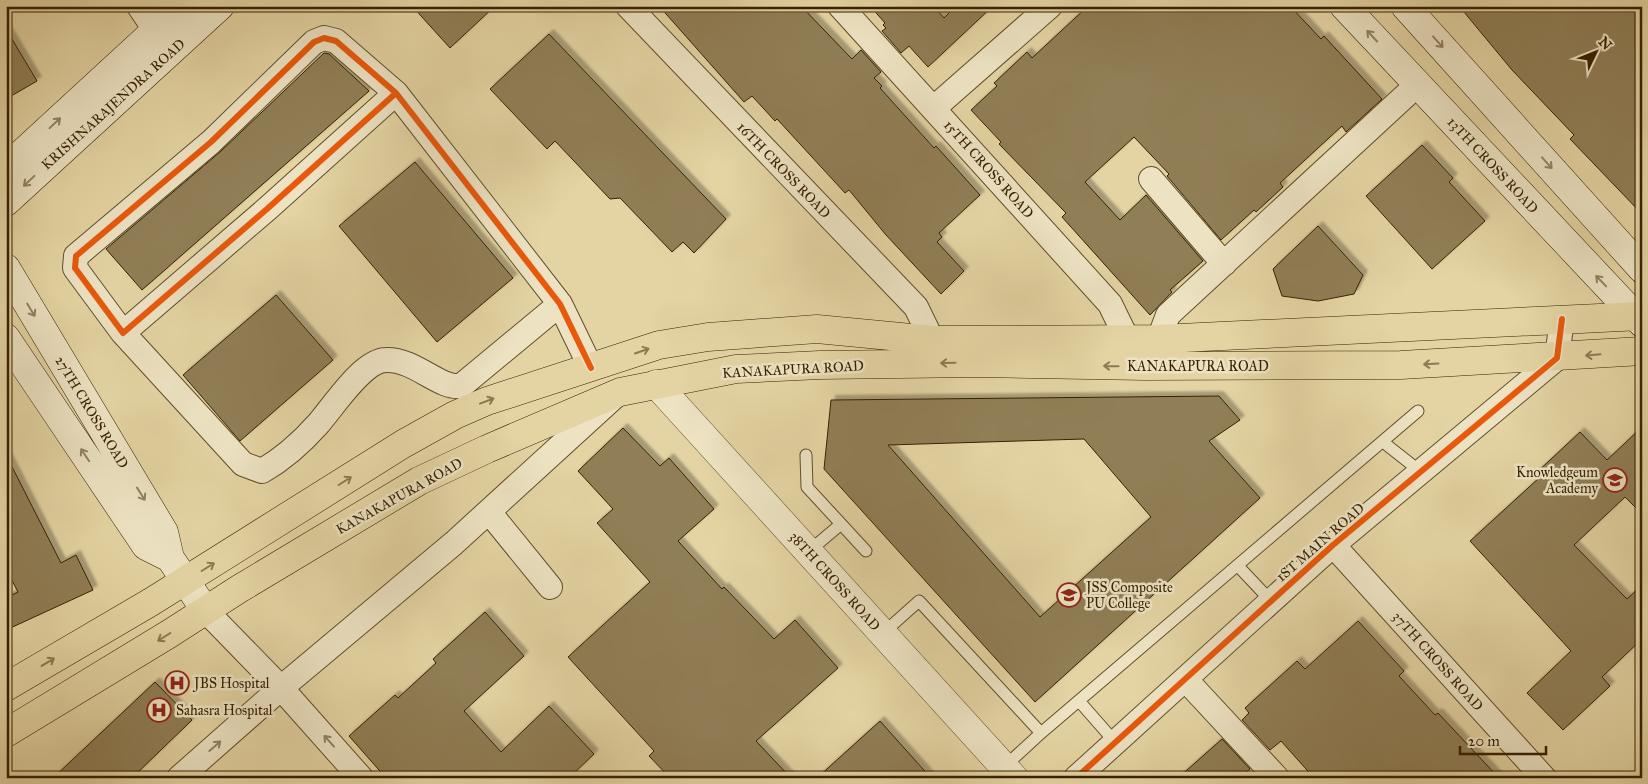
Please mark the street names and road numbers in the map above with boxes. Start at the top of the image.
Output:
street label: KRISHNARAJENDRA ROAD [38,35,189,174]
street label: 13TH CROSS ROAD [1444,114,1542,217]
street label: 15TH CROSS ROAD [940,117,1037,222]
street label: 16TH CROSS ROAD [733,119,834,222]
street label: 27TH CROSS ROAD [51,353,132,472]
street label: KANAKAPURA ROAD [722,357,864,382]
street label: KANAKAPURA ROAD [1127,358,1269,375]
street label: KANAKAPURA ROAD [333,455,465,538]
street label: 1ST MAIN ROAD [1273,499,1368,585]
street label: 38TH CROSS ROAD [786,528,883,634]
street label: 37TH CROSS ROAD [1389,608,1487,714]

